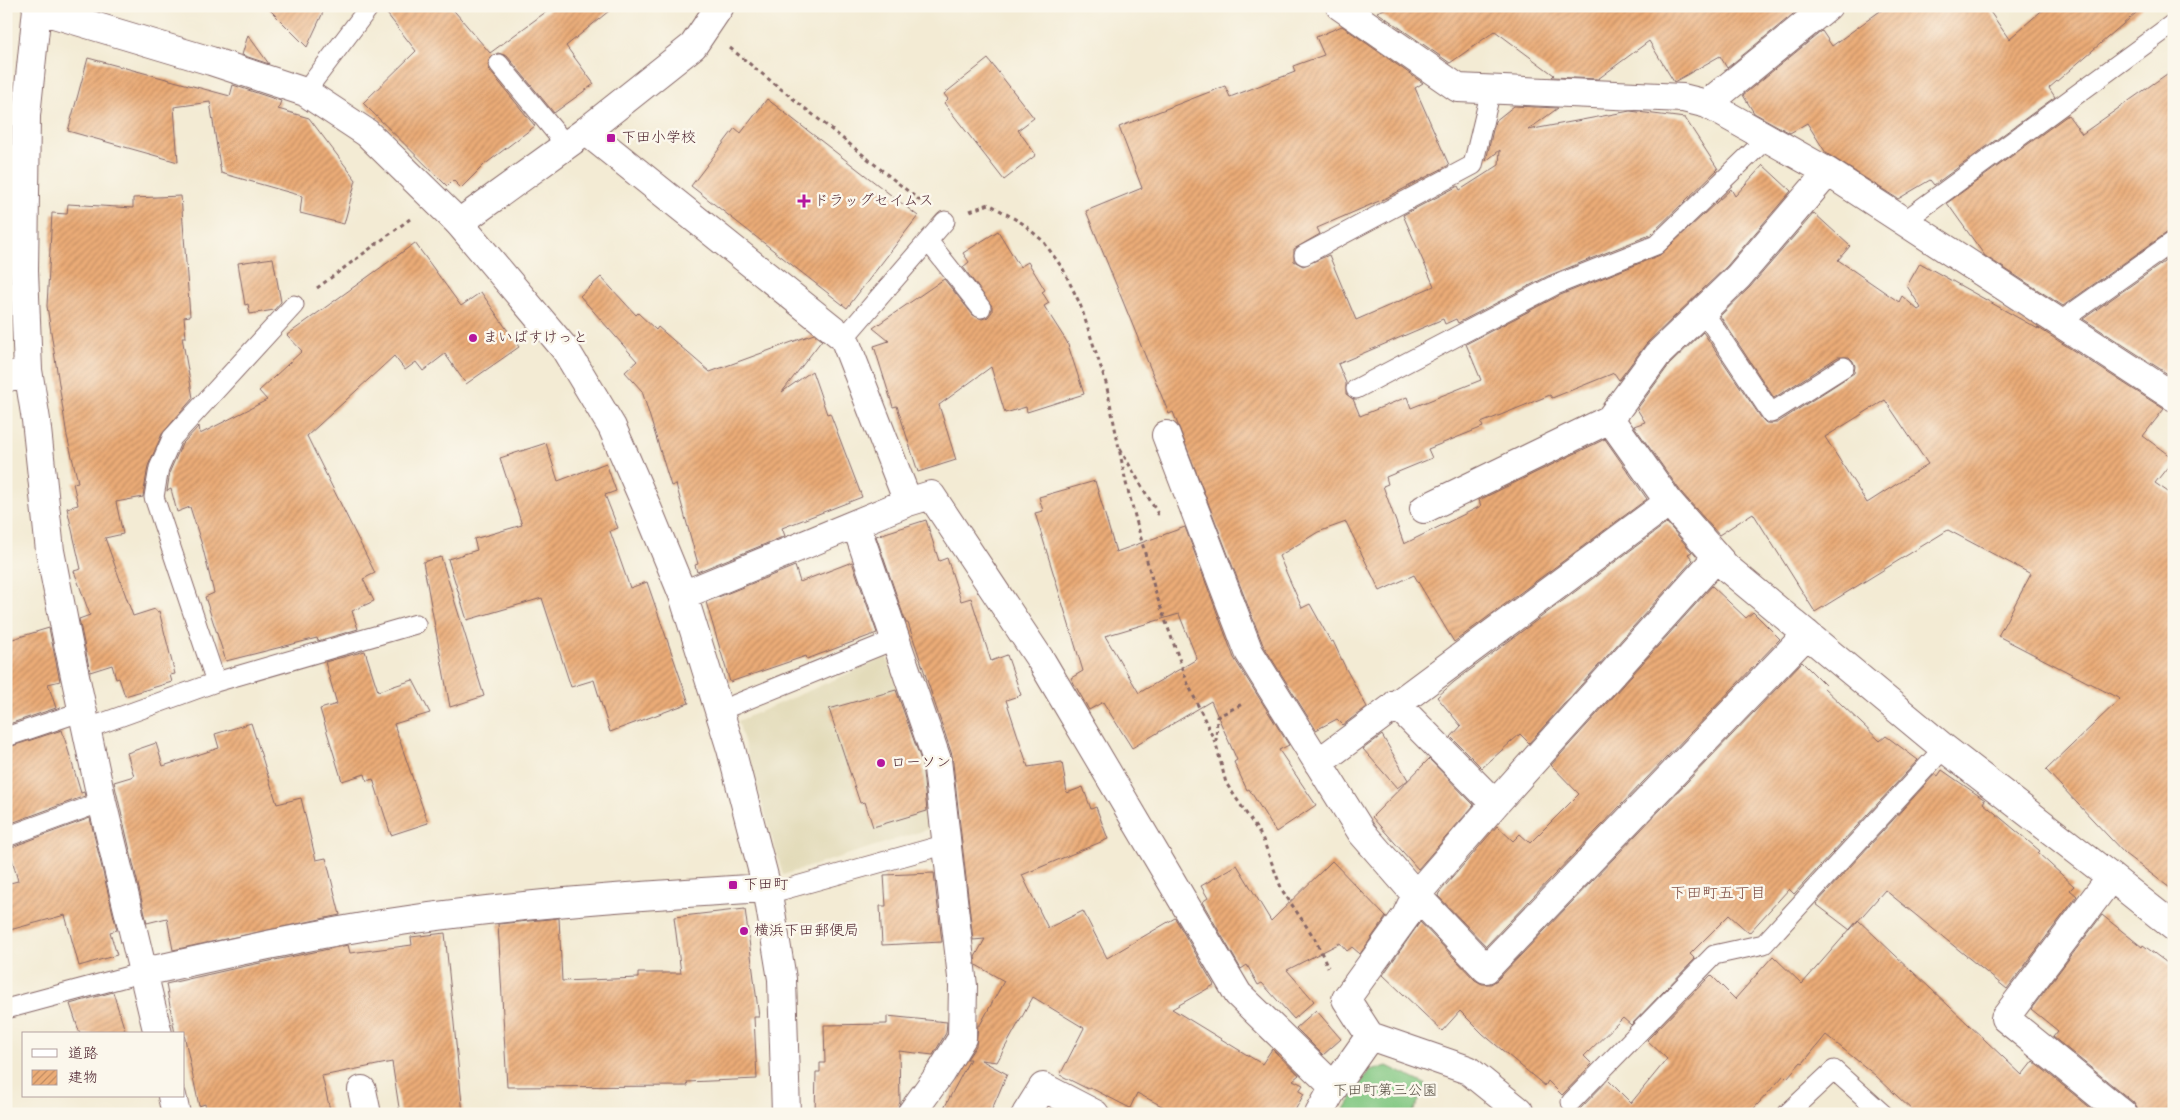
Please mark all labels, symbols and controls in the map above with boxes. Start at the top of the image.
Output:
place label: 下田小学校 [621,126,696,150]
marker: 下田小学校 [605,132,617,144]
place label: ドラッグセイムス [814,189,933,213]
marker: ドラッグセイムス [798,195,810,207]
place label: まいばすけっと [483,326,588,350]
marker: まいばすけっと [467,332,479,344]
place label: ローソン [891,751,951,775]
marker: ローソン [875,757,887,769]
place label: 下田町 [743,873,789,897]
marker: 下田町 [727,879,739,891]
district label: 下田町五丁目 [1670,881,1766,906]
place label: 横浜下田郵便局 [754,919,859,943]
marker: 横浜下田郵便局 [738,925,750,937]
legend [22,1032,185,1098]
text: 道路 [68,1042,98,1066]
text: 建物 [68,1066,98,1090]
park label: 下田町第三公園 [1332,1079,1438,1103]

